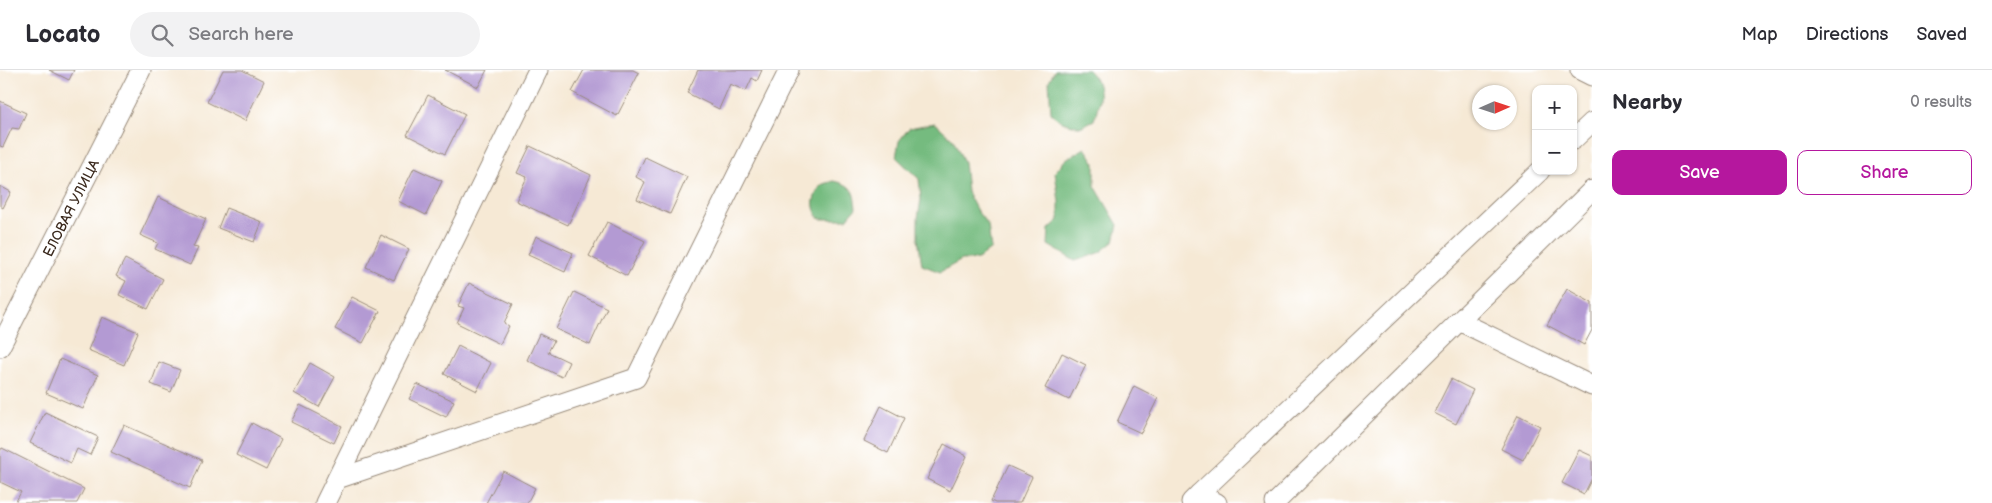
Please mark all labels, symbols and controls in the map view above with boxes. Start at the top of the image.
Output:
search box [130,12,480,57]
text: Locato [25,20,100,49]
icon: search [148,21,176,49]
text: Search here [188,23,294,46]
text: Map [1742,24,1778,45]
text: Directions [1806,24,1888,45]
text: Saved [1916,24,1967,45]
north arrow [1472,85,1517,130]
map controls [1532,85,1577,175]
button: + [1532,85,1577,130]
text: Nearby [1612,90,1682,115]
text: 0 results [1910,93,1972,112]
button: − [1532,130,1577,175]
button: Save [1612,150,1787,195]
button: Share [1797,150,1972,195]
street label: ЕЛОВАЯ УЛИЦА [39,156,103,260]

